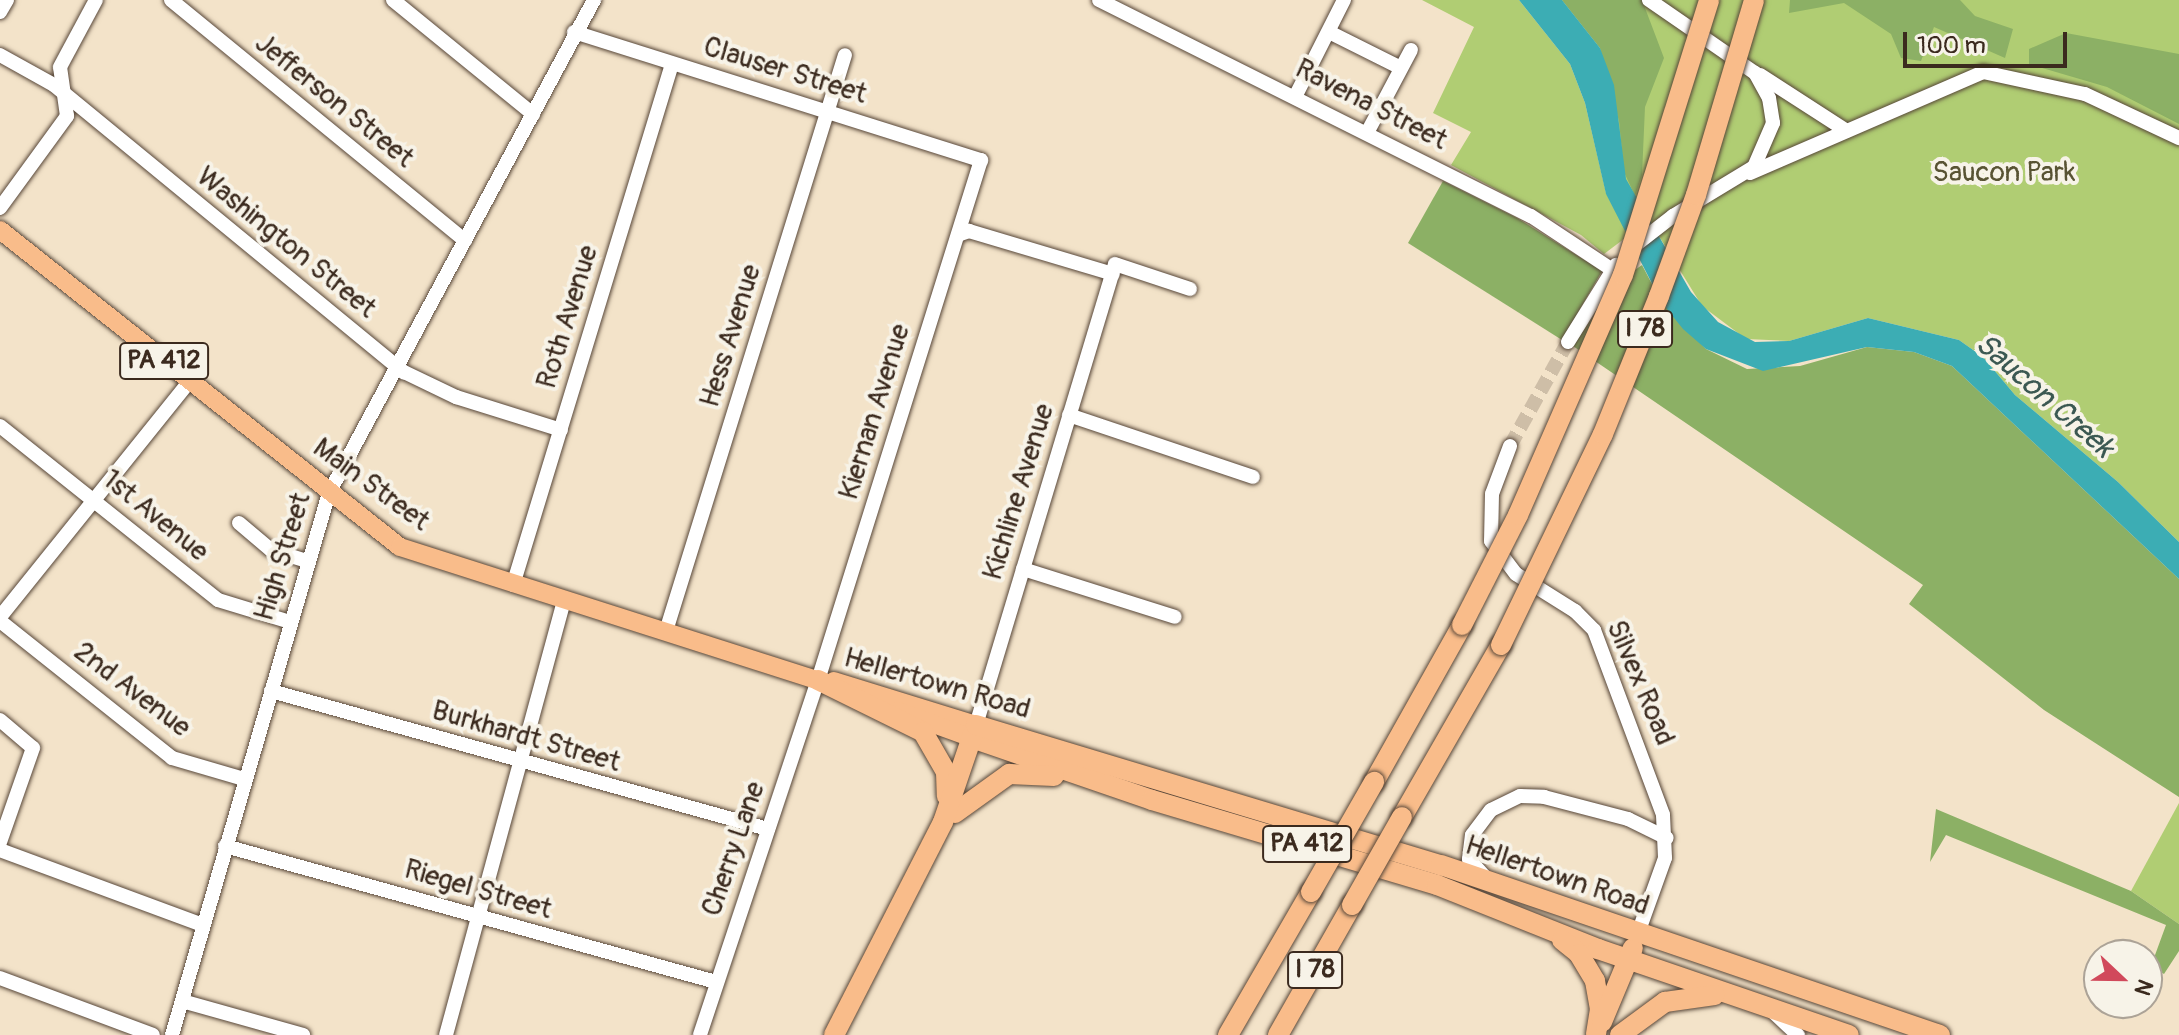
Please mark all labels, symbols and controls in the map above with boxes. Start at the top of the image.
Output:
scale bar [1907,16,2071,66]
street label: Jefferson Street [248,27,420,175]
street label: Clauser Street [699,30,871,112]
text: 100 m [1917,31,1986,60]
street label: Ravena Street [1289,52,1453,158]
park label: Saucon Park [1933,156,2075,190]
street label: Washington Street [189,160,383,326]
street label: Roth Avenue [530,241,606,393]
street label: Hess Avenue [693,261,769,411]
road number: I 78 [1617,307,1673,351]
street label: Kiernan Avenue [832,320,918,504]
water label: Saucon Creek [1968,326,2120,466]
road number: PA 412 [118,339,210,383]
street label: Kichline Avenue [976,400,1062,584]
street label: Main Street [306,432,436,538]
street label: 1st Avenue [95,463,215,569]
street label: High Street [248,489,318,625]
street label: Silvex Road [1599,615,1681,751]
street label: 2nd Avenue [67,635,197,745]
street label: Hellertown Road [840,641,1034,727]
street label: Burkhardt Street [428,694,624,780]
street label: Cherry Lane [695,777,773,921]
road number: PA 412 [1261,822,1353,866]
street label: Hellertown Road [1461,829,1653,923]
street label: Riegel Street [401,853,555,927]
north arrow [2083,939,2163,1019]
road number: I 78 [1287,948,1343,992]
text: N [2128,975,2159,999]

